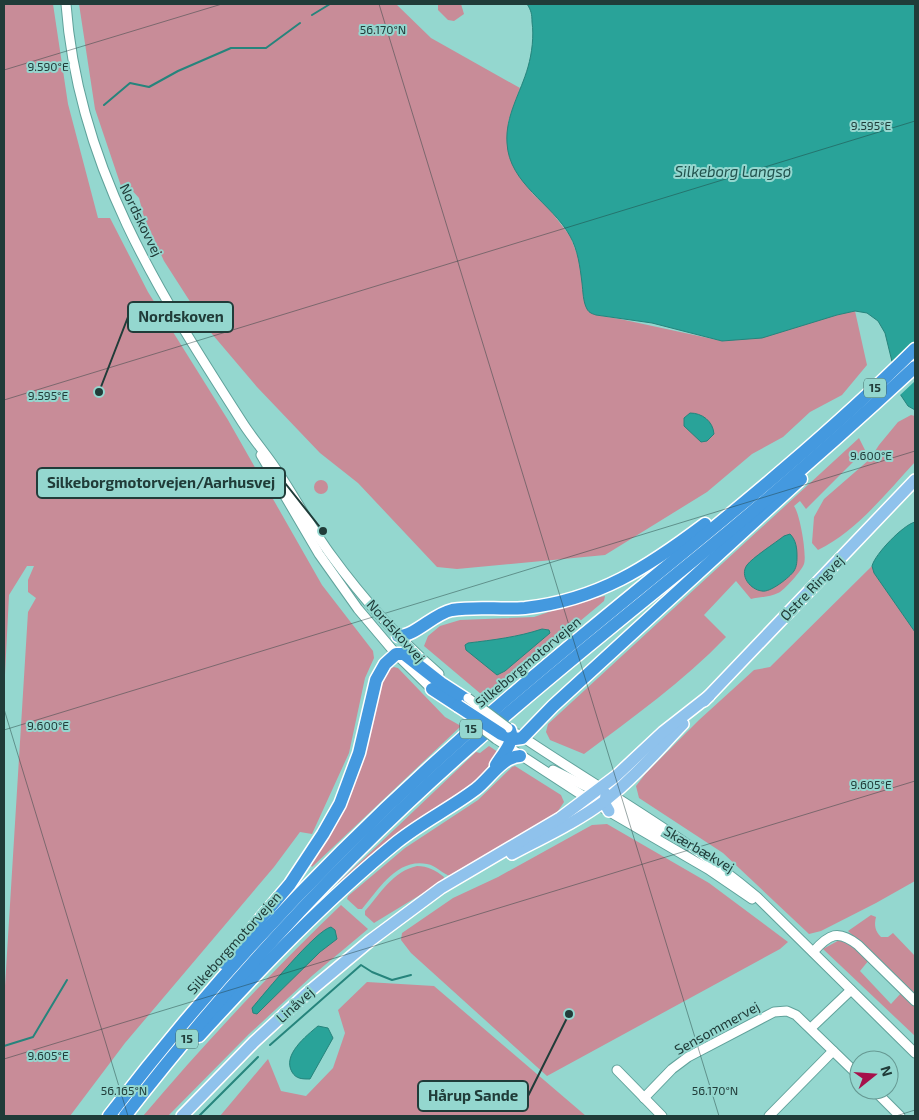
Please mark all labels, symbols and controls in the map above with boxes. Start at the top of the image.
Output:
text: 56.170°N [360,22,406,36]
text: 9.590°E [27,59,69,73]
text: 9.595°E [851,118,891,132]
water label: Silkeborg Langsø [675,162,791,180]
street label: Nordskovvej [116,181,166,259]
callout: Nordskoven [128,302,233,332]
text: Nordskoven [138,307,224,325]
road number: 15 [864,378,886,398]
text: 9.595°E [28,388,68,402]
text: 9.600°E [850,448,892,462]
callout: Silkeborgmotorvejen/Aarhusvej [37,468,285,498]
text: Silkeborgmotorvejen/Aarhusvej [47,473,275,491]
street label: Østre Ringvej [776,551,847,624]
street label: Nordskovvej [364,596,429,666]
street label: Silkeborgmotorvejen [472,613,584,711]
text: 9.600°E [27,718,69,732]
road number: 15 [460,720,482,739]
text: 9.605°E [850,777,892,791]
street label: Skærbækvej [661,822,737,876]
street label: Silkeborgmotorvejen [183,888,284,998]
street label: Linåvej [272,983,317,1026]
street label: Sensommervej [671,997,762,1058]
road number: 15 [176,1030,198,1048]
text: 9.605°E [27,1048,69,1062]
north arrow [849,1050,899,1100]
text: N [877,1064,897,1078]
callout: Hårup Sande [418,1081,528,1111]
text: 56.165°N [101,1083,147,1097]
text: 56.170°N [692,1083,738,1097]
text: Hårup Sande [428,1086,518,1104]

